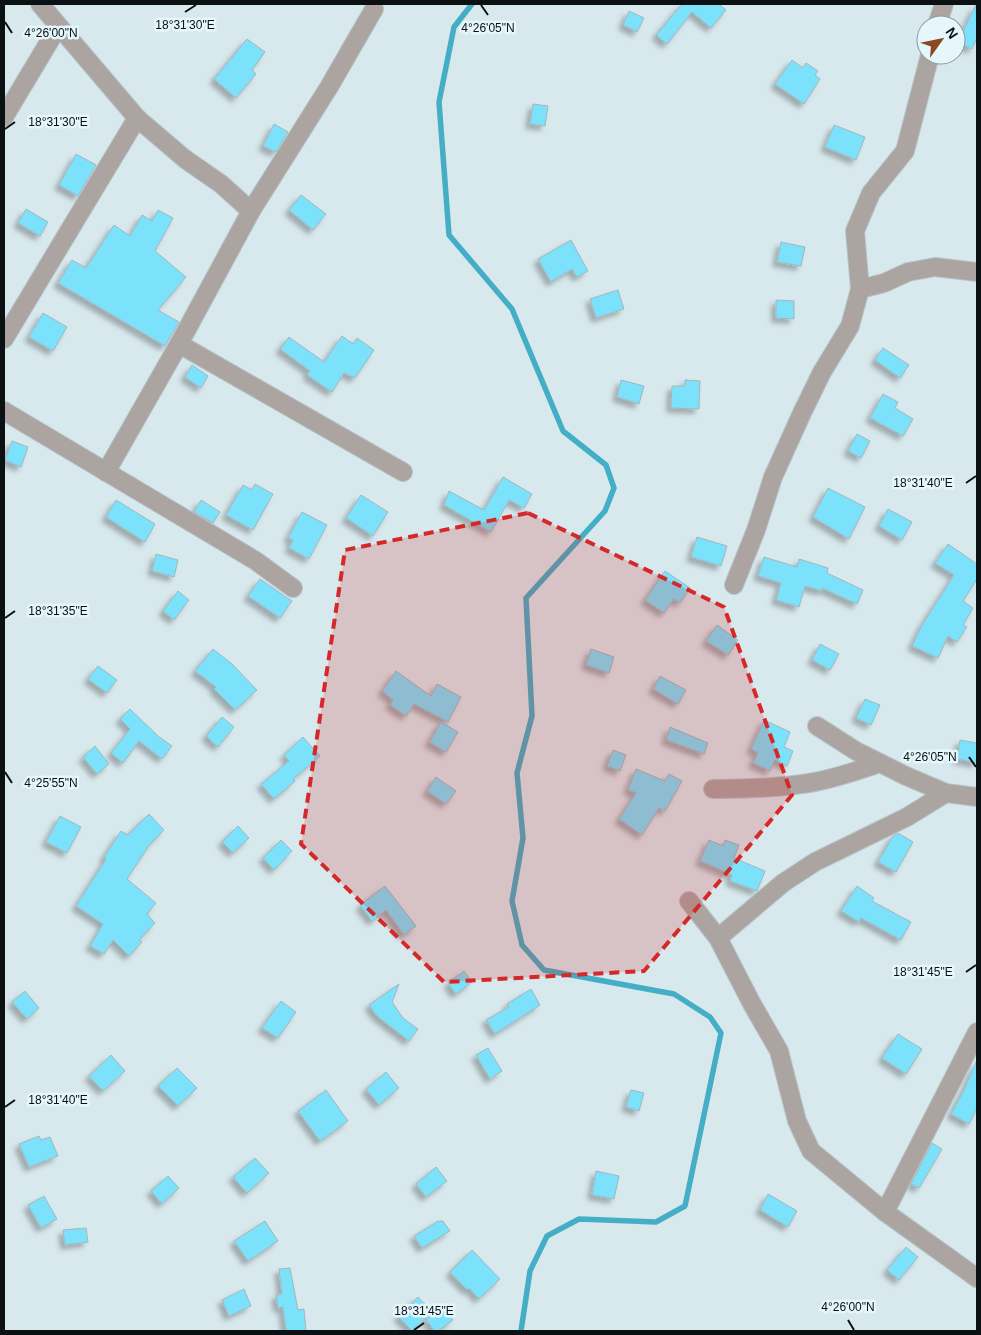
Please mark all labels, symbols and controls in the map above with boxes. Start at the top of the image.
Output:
north arrow [916,15,966,65]
text: 18°31'30"E [155,18,215,32]
text: 4°26'05"N [461,21,515,35]
text: N [942,24,961,42]
text: 4°26'00"N [24,26,78,40]
text: 18°31'30"E [28,115,88,129]
text: 18°31'40"E [893,476,953,490]
text: 18°31'35"E [28,604,88,618]
text: 4°26'05"N [903,750,957,764]
text: 4°25'55"N [24,776,78,790]
text: 18°31'45"E [893,965,953,979]
text: 18°31'40"E [28,1093,88,1107]
text: 4°26'00"N [821,1300,875,1314]
text: 18°31'45"E [394,1304,454,1318]

